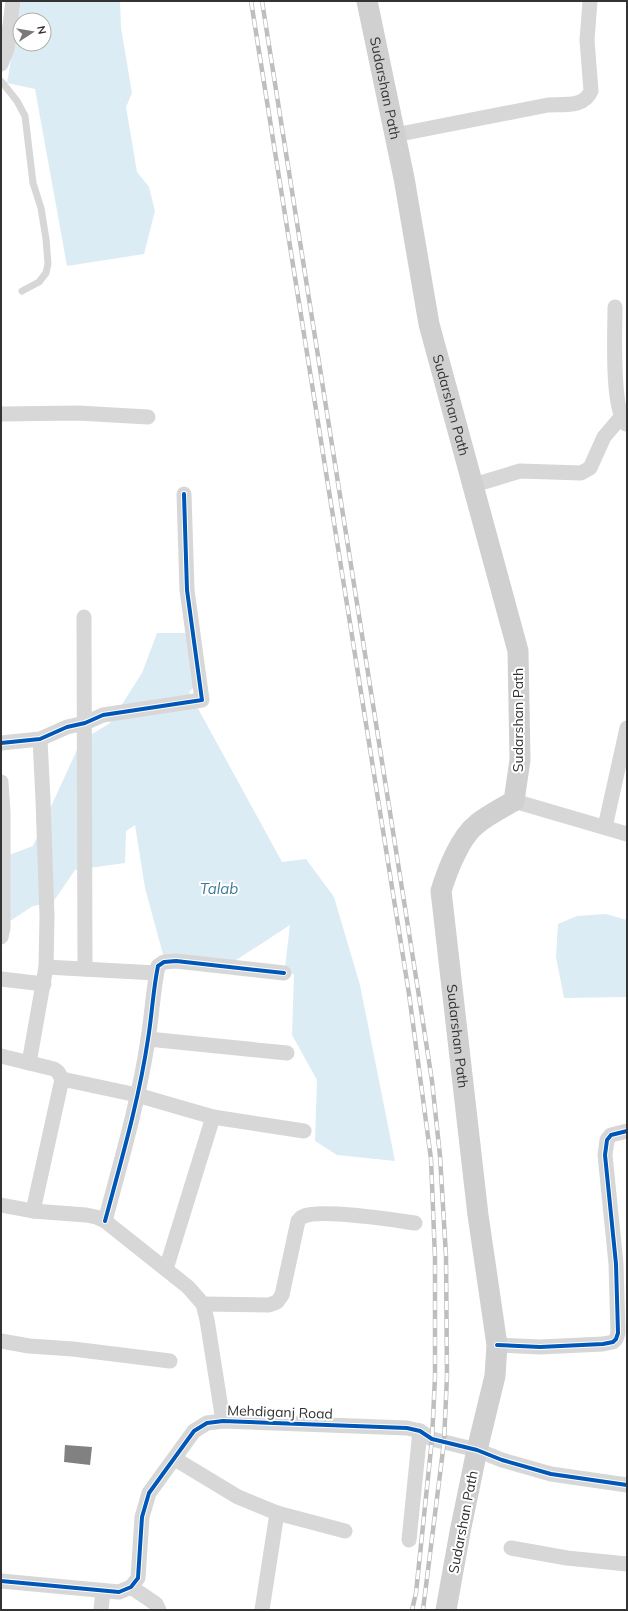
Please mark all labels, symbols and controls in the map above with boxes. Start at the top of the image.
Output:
north arrow [12,12,52,52]
text: N [34,24,49,35]
street label: Sudarshan Path [366,35,405,141]
street label: Sudarshan Path [429,352,473,458]
street label: Sudarshan Path [509,668,527,772]
water label: Talab [200,879,238,898]
street label: Sudarshan Path [443,983,472,1089]
street label: Mehdiganj Road [227,1401,333,1423]
street label: Sudarshan Path [444,1469,482,1575]

